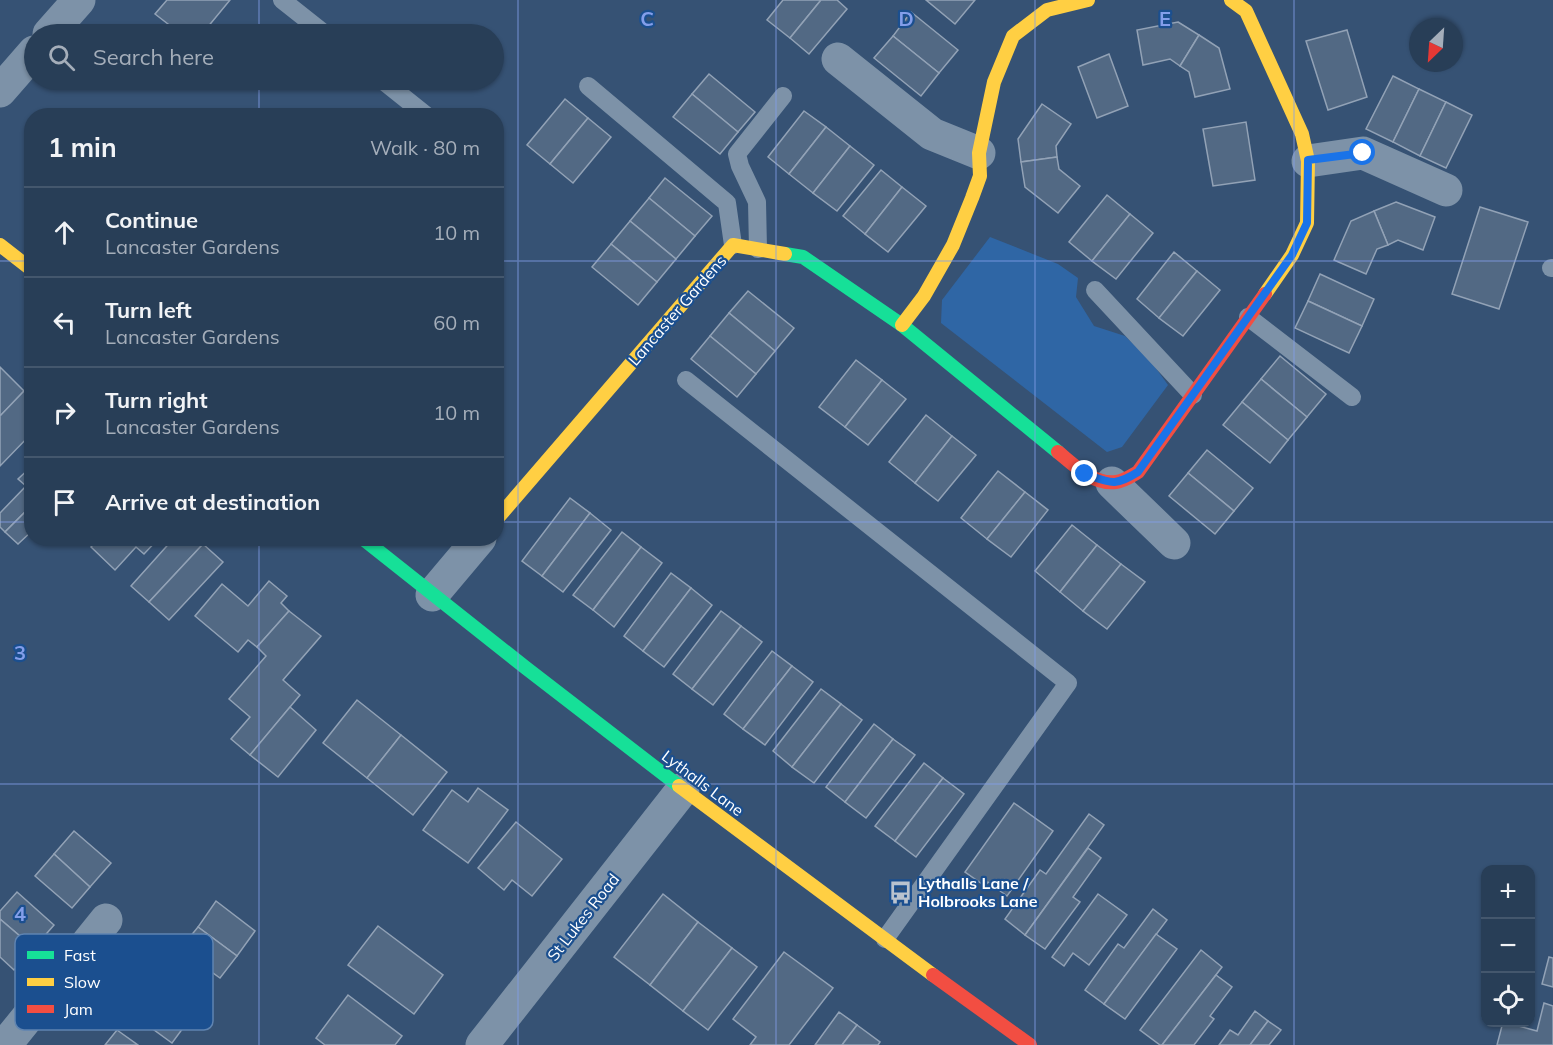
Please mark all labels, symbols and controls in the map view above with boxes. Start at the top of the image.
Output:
text: C [640,6,654,31]
text: D [898,6,914,31]
text: E [1159,6,1171,31]
north arrow [1409,18,1463,72]
search box [24,24,504,90]
icon: search [45,41,78,74]
text: Search here [93,43,214,71]
text: 1 min [48,131,117,164]
text: Walk · 80 m [370,135,480,160]
route start [1349,139,1375,165]
text: Continue [105,206,198,234]
icon: ahead [48,216,81,249]
text: 10 m [433,220,480,245]
text: Lancaster Gardens [105,234,280,259]
street label: Lancaster Gardens [624,251,730,369]
text: Turn left [105,296,192,324]
icon: left [48,306,81,339]
text: 60 m [433,310,480,335]
text: Lancaster Gardens [105,324,280,349]
text: Turn right [105,386,208,414]
icon: right [48,396,81,429]
text: 10 m [433,400,480,425]
text: Lancaster Gardens [105,414,280,439]
route end [1071,460,1097,486]
icon: arrive [48,486,81,519]
text: Arrive at destination [105,488,320,516]
text: 3 [14,640,26,665]
street label: Lythalls Lane [658,746,748,820]
map controls [1481,865,1535,1027]
button: + [1481,865,1535,919]
street label: St Lukes Road [543,869,623,965]
place label: Lythalls Lane / Holbrooks Lane [918,873,1038,911]
bus stop icon: Lythalls Lane / Holbrooks Lane [887,879,913,905]
text: 4 [14,901,26,926]
button: − [1481,919,1535,973]
legend [15,934,213,1030]
text: Fast [64,945,96,965]
text: Slow [64,972,101,992]
button: locate [1481,973,1535,1027]
text: Jam [64,999,93,1019]

